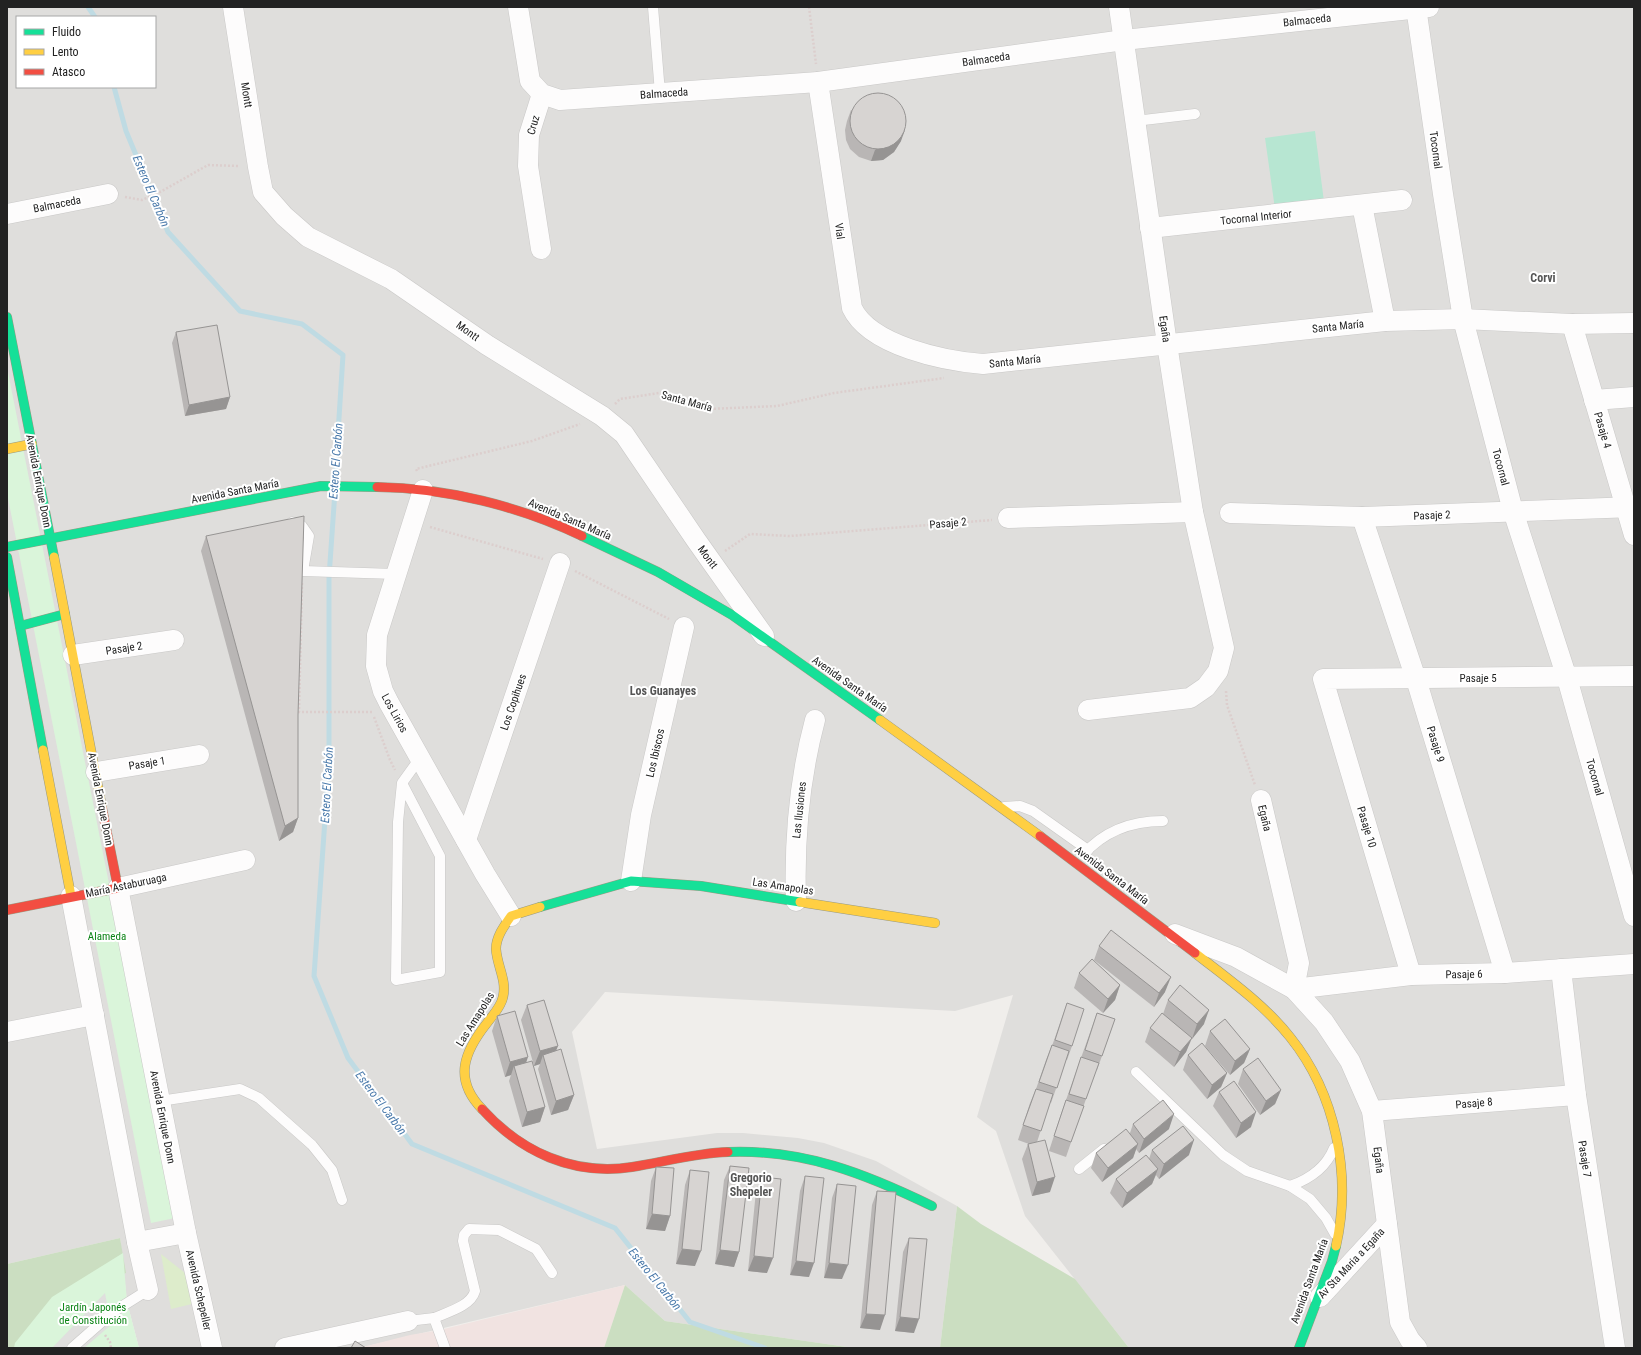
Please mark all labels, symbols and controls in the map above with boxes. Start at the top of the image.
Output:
street label: Balmaceda [1282,12,1332,29]
legend [16,16,156,88]
text: Fluido [52,25,81,39]
text: Lento [52,45,79,59]
street label: Balmaceda [961,50,1011,69]
text: Atasco [52,65,85,79]
street label: Montt [238,81,255,109]
street label: Balmaceda [639,85,689,102]
street label: Cruz [525,114,542,136]
street label: Tocornal [1426,130,1445,170]
water label: Estero El Carbón [130,153,172,229]
street label: Balmaceda [32,193,82,215]
street label: Tocornal Interior [1220,207,1293,228]
street label: Vial [832,222,847,240]
district label: Corvi [1530,271,1556,285]
street label: Egaña [1156,315,1173,343]
street label: Santa María [1311,317,1365,336]
street label: Montt [454,319,482,344]
street label: Santa María [988,352,1042,371]
street label: Santa María [660,388,714,415]
street label: Pasaje 4 [1591,410,1614,450]
water label: Estero El Carbón [326,422,346,499]
street label: Avenida Enrique Donn [23,433,54,529]
street label: Tocornal [1489,447,1512,487]
street label: Avenida Santa María [190,477,280,506]
street label: Avenida Santa María [526,496,613,543]
street label: Pasaje 2 [1413,508,1451,523]
street label: Pasaje 2 [929,515,967,532]
street label: Montt [695,543,720,571]
street label: Pasaje 2 [105,639,143,658]
street label: Avenida Santa María [809,654,890,715]
street label: Los Copihues [498,672,529,732]
street label: Pasaje 5 [1459,672,1497,685]
district label: Los Guanayes [630,684,697,698]
street label: Los Lirios [379,692,411,735]
street label: Pasaje 9 [1424,724,1447,764]
street label: Los Ibiscos [644,727,667,779]
water label: Estero El Carbón [318,746,336,823]
street label: Avenida Enrique Donn [85,751,116,847]
street label: Pasaje 1 [128,754,166,773]
street label: Tocornal [1583,757,1606,797]
street label: Las Ilusiones [790,781,809,839]
street label: Egaña [1255,804,1274,833]
street label: Pasaje 10 [1354,805,1379,849]
street label: Avenida Santa María [1072,843,1151,907]
street label: María Astaburuaga [84,871,168,900]
street label: Las Amapolas [751,875,814,898]
park label: Alameda [88,930,126,943]
street label: Pasaje 6 [1445,968,1483,981]
street label: Las Amapolas [454,990,497,1049]
water label: Estero El Carbón [353,1068,410,1138]
street label: Avenida Enrique Donn [147,1069,178,1165]
street label: Pasaje 8 [1455,1095,1493,1112]
street label: Pasaje 7 [1575,1140,1594,1178]
street label: Egaña [1370,1146,1387,1174]
district label: Gregorio Shepeler [730,1171,772,1199]
street label: Av Sta Maria a Egaña [1315,1225,1387,1301]
street label: Avenida Santa María [1288,1237,1331,1325]
water label: Estero El Carbón [626,1245,685,1313]
street label: Avenida Schepeller [183,1249,214,1332]
park label: Jardín Japonés de Constitución [59,1301,127,1327]

